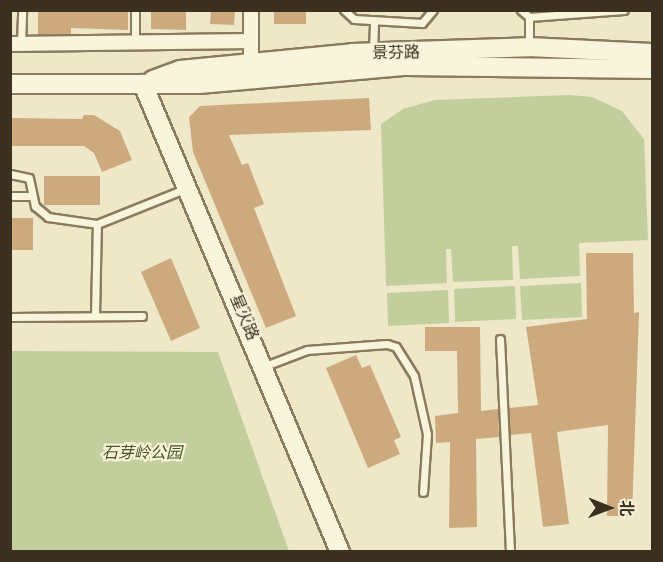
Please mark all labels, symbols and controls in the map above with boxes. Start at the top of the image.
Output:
street label: 景芬路 [372,42,420,62]
street label: 星火路 [227,291,263,343]
park label: 石芽岭公园 [102,442,182,462]
north arrow [579,478,639,538]
text: 北 [616,500,638,517]

